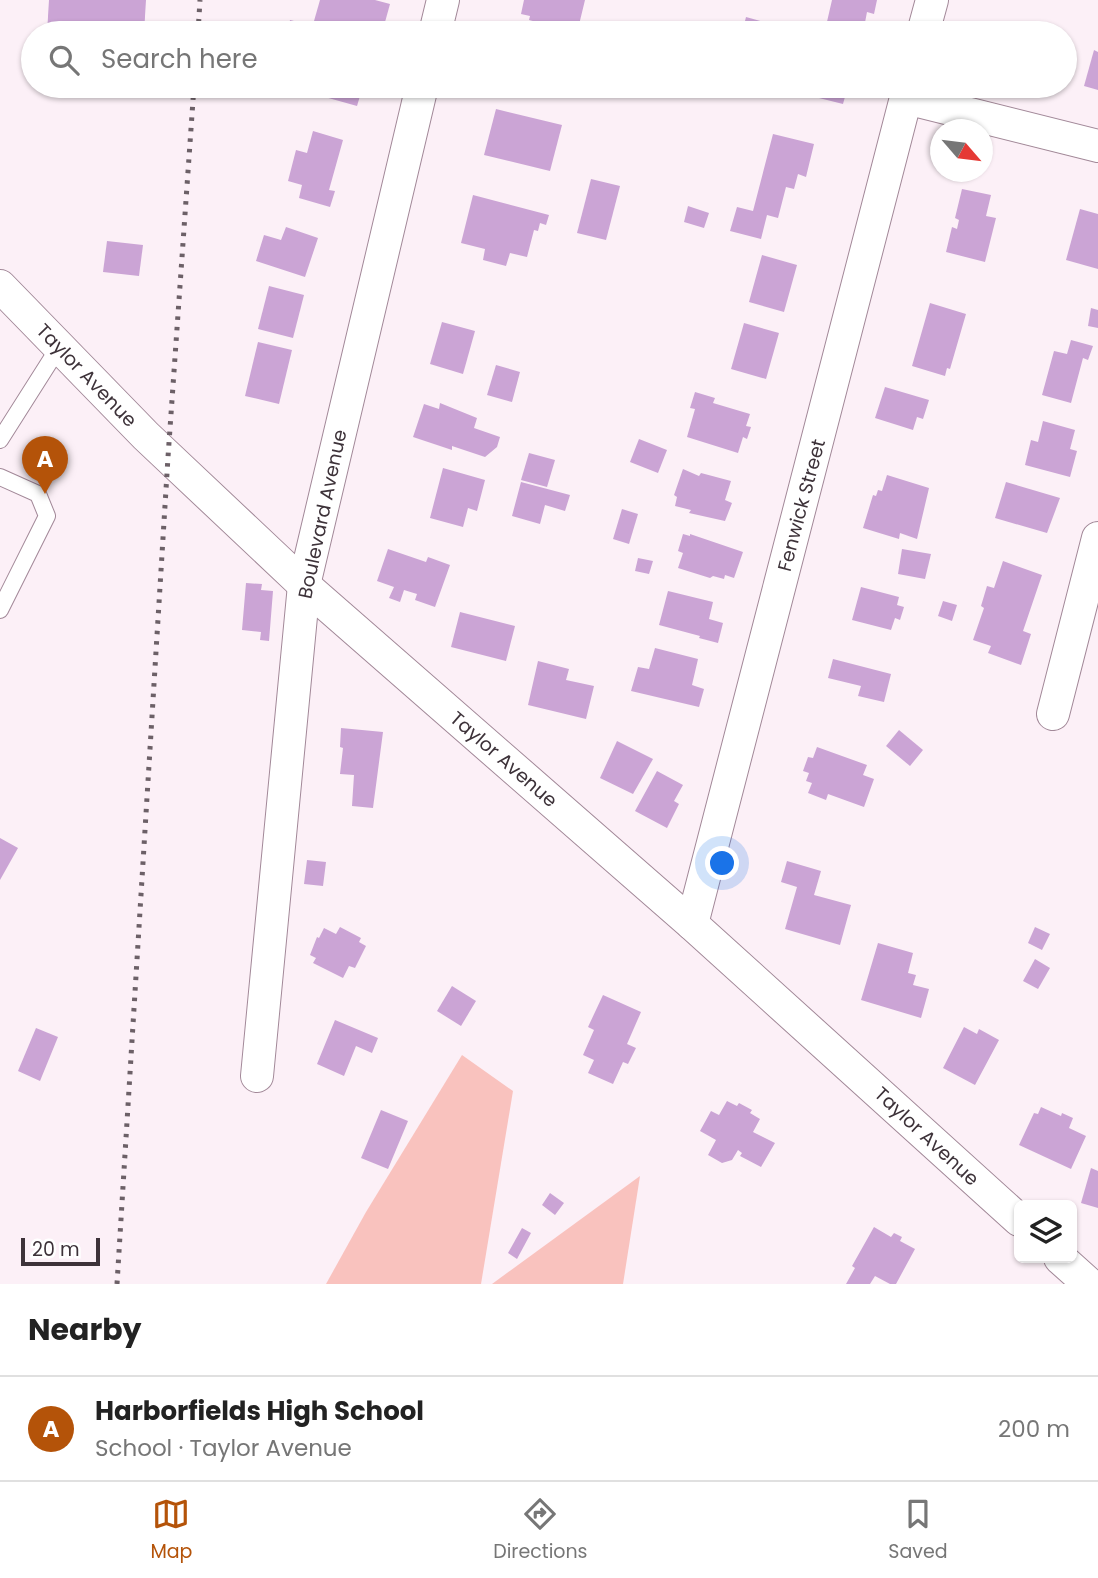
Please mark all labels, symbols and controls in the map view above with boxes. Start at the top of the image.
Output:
search box [21,21,1077,98]
icon: search [45,41,83,79]
text: Search here [101,41,258,77]
north arrow [930,119,993,182]
street label: Taylor Avenue [30,318,143,433]
street label: Boulevard Avenue [291,427,354,601]
pin: A [22,436,68,494]
street label: Fenwick Street [771,436,832,574]
street label: Taylor Avenue [444,705,563,814]
your location [705,846,739,880]
street label: Taylor Avenue [868,1081,985,1192]
map controls [1014,1200,1077,1263]
button: layers [1014,1200,1077,1263]
scale bar [21,1235,100,1267]
text: 20 m [32,1236,80,1263]
text: Nearby [28,1308,142,1351]
text: Harborfields High School [95,1393,424,1429]
text: A [43,1413,59,1445]
text: 200 m [998,1413,1070,1445]
text: School · Taylor Avenue [95,1432,352,1464]
tab: Map [150,1495,192,1566]
tab: Directions [493,1495,588,1566]
tab: Saved [888,1495,948,1566]

